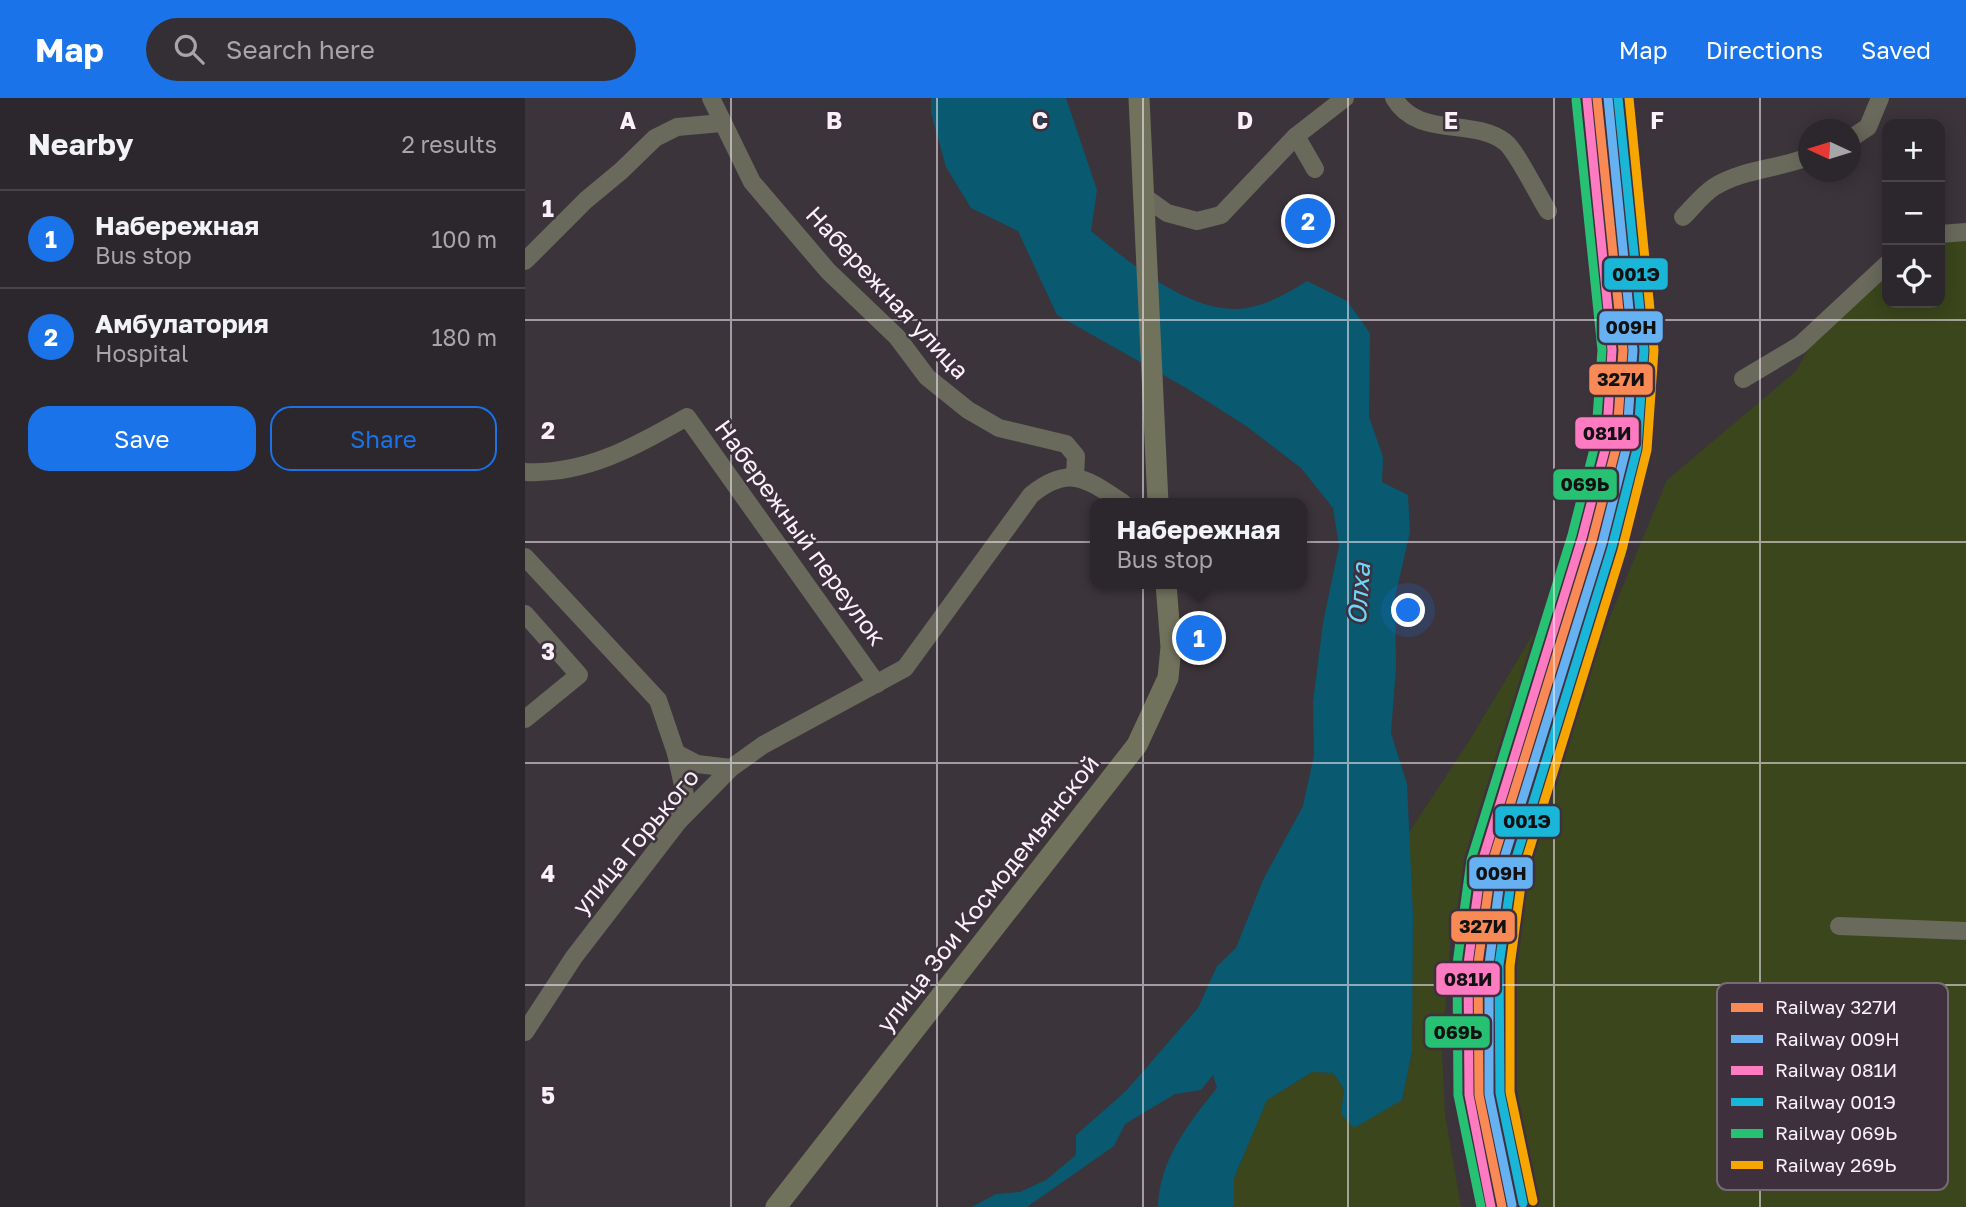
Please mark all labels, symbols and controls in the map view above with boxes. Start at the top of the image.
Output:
search box [146,18,636,81]
text: Map [35,30,104,69]
icon: search [170,30,208,68]
text: Search here [226,34,375,65]
text: Map [1619,35,1668,64]
text: Directions [1706,35,1823,64]
text: Saved [1861,35,1931,64]
text: A [620,106,637,134]
text: B [826,106,842,134]
text: C [1032,106,1048,134]
text: D [1237,106,1253,134]
text: E [1444,106,1458,134]
text: F [1650,106,1664,134]
north arrow [1798,119,1861,182]
map controls [1882,119,1945,308]
button: + [1882,119,1945,182]
text: Nearby [28,126,133,162]
text: 2 results [401,130,497,158]
button: − [1882,182,1945,245]
text: 1 [542,194,554,222]
pin: 2 [1285,195,1331,247]
street label: Набережная улица [801,200,976,384]
text: Набережная [95,210,259,241]
text: 1 [45,225,57,253]
text: 100 m [431,225,497,253]
text: Bus stop [95,241,192,269]
button: locate [1882,245,1945,308]
line badge: 001Э [1603,257,1669,291]
text: 001Э [1612,262,1660,285]
text: Амбулатория [95,308,269,339]
line badge: 009Н [1598,310,1664,344]
text: 009Н [1605,315,1657,338]
text: 2 [44,323,58,351]
text: 180 m [431,323,497,351]
text: Hospital [95,339,188,367]
line badge: 327И [1588,363,1654,396]
text: 327И [1597,367,1645,390]
button: Save [28,406,256,471]
button: Share [270,406,497,471]
street label: Набережный переулок [710,414,893,651]
text: 2 [541,416,555,444]
line badge: 081И [1574,416,1640,450]
text: 081И [1583,421,1631,444]
line badge: 069Ь [1552,468,1618,501]
text: 069Ь [1560,472,1610,495]
popup [1090,498,1307,589]
text: Набережная [1116,514,1281,545]
text: Bus stop [1116,545,1213,573]
water label: Олха [1341,560,1376,626]
your location [1391,593,1425,627]
pin: 1 [1176,612,1222,664]
text: 3 [541,637,555,665]
street label: улица Зои Космодемьянской [869,749,1104,1038]
street label: улица Горького [565,762,704,920]
line badge: 001Э [1494,805,1561,838]
text: 001Э [1503,809,1551,832]
line badge: 009Н [1468,856,1534,890]
text: 4 [541,859,555,887]
text: 009Н [1475,861,1527,884]
line badge: 327И [1450,910,1516,943]
text: 327И [1459,914,1507,937]
line badge: 081И [1435,962,1501,996]
text: 081И [1444,967,1492,990]
legend [1717,983,1948,1190]
text: Railway 327И [1775,995,1897,1018]
line badge: 069Ь [1424,1015,1491,1049]
text: 069Ь [1433,1020,1483,1043]
text: Railway 009Н [1775,1027,1900,1050]
text: Railway 081И [1775,1058,1897,1081]
text: 5 [541,1081,555,1109]
text: Railway 001Э [1775,1090,1896,1113]
text: Railway 069Ь [1775,1121,1897,1144]
text: Railway 269Ь [1775,1153,1897,1176]

